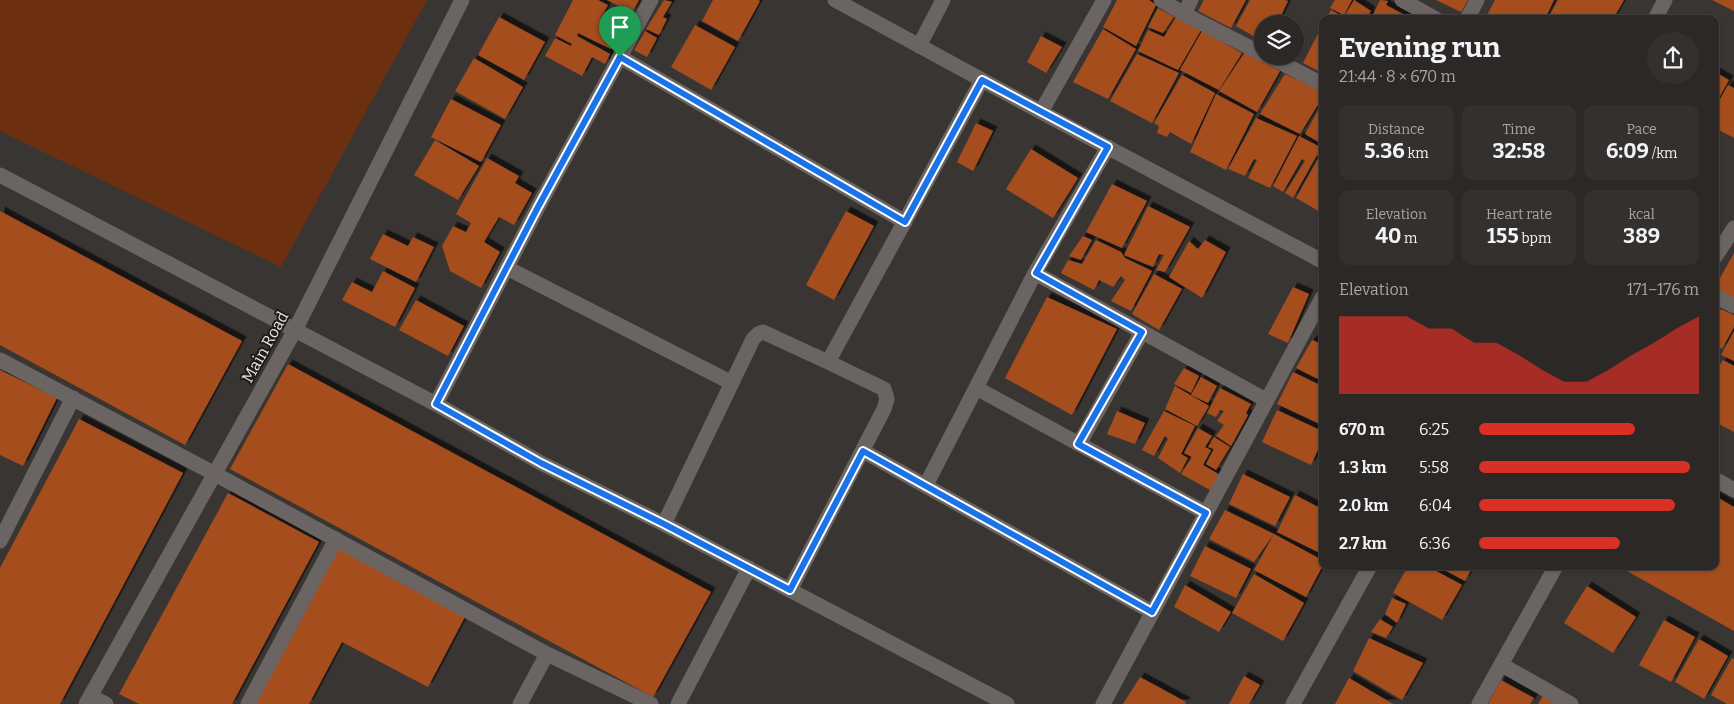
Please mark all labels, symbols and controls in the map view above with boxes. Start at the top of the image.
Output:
pin [599,6,641,57]
icon: arrive [606,13,634,41]
map controls [1254,15,1304,65]
button: layers [1254,15,1304,65]
text: Evening run [1339,31,1500,64]
button: share [1647,32,1699,84]
text: 21:44 · 8 × 670 m [1339,67,1456,86]
text: Distance [1368,121,1425,138]
text: Time [1502,121,1536,138]
text: Pace [1627,121,1657,138]
text: 5.36 [1364,138,1405,164]
text: 32:58 [1493,138,1545,164]
text: 6:09 [1606,138,1649,164]
text: km [1405,145,1429,162]
text: /km [1649,145,1677,162]
text: Elevation [1366,206,1427,223]
text: Heart rate [1486,206,1552,223]
text: kcal [1629,206,1655,223]
text: 40 [1375,223,1401,249]
text: 155 [1487,223,1519,249]
text: 389 [1623,223,1660,249]
text: m [1401,230,1417,247]
text: bpm [1519,230,1551,247]
text: Elevation [1339,280,1409,299]
text: 171–176 m [1627,280,1699,299]
street label: Main Road [238,308,293,386]
text: 670 m [1339,420,1385,439]
text: 6:25 [1419,420,1449,439]
text: 1.3 km [1339,458,1386,477]
text: 5:58 [1419,458,1449,477]
text: 2.0 km [1339,496,1389,515]
text: 6:04 [1419,496,1451,515]
text: 2.7 km [1339,534,1387,553]
text: 6:36 [1419,534,1450,553]

